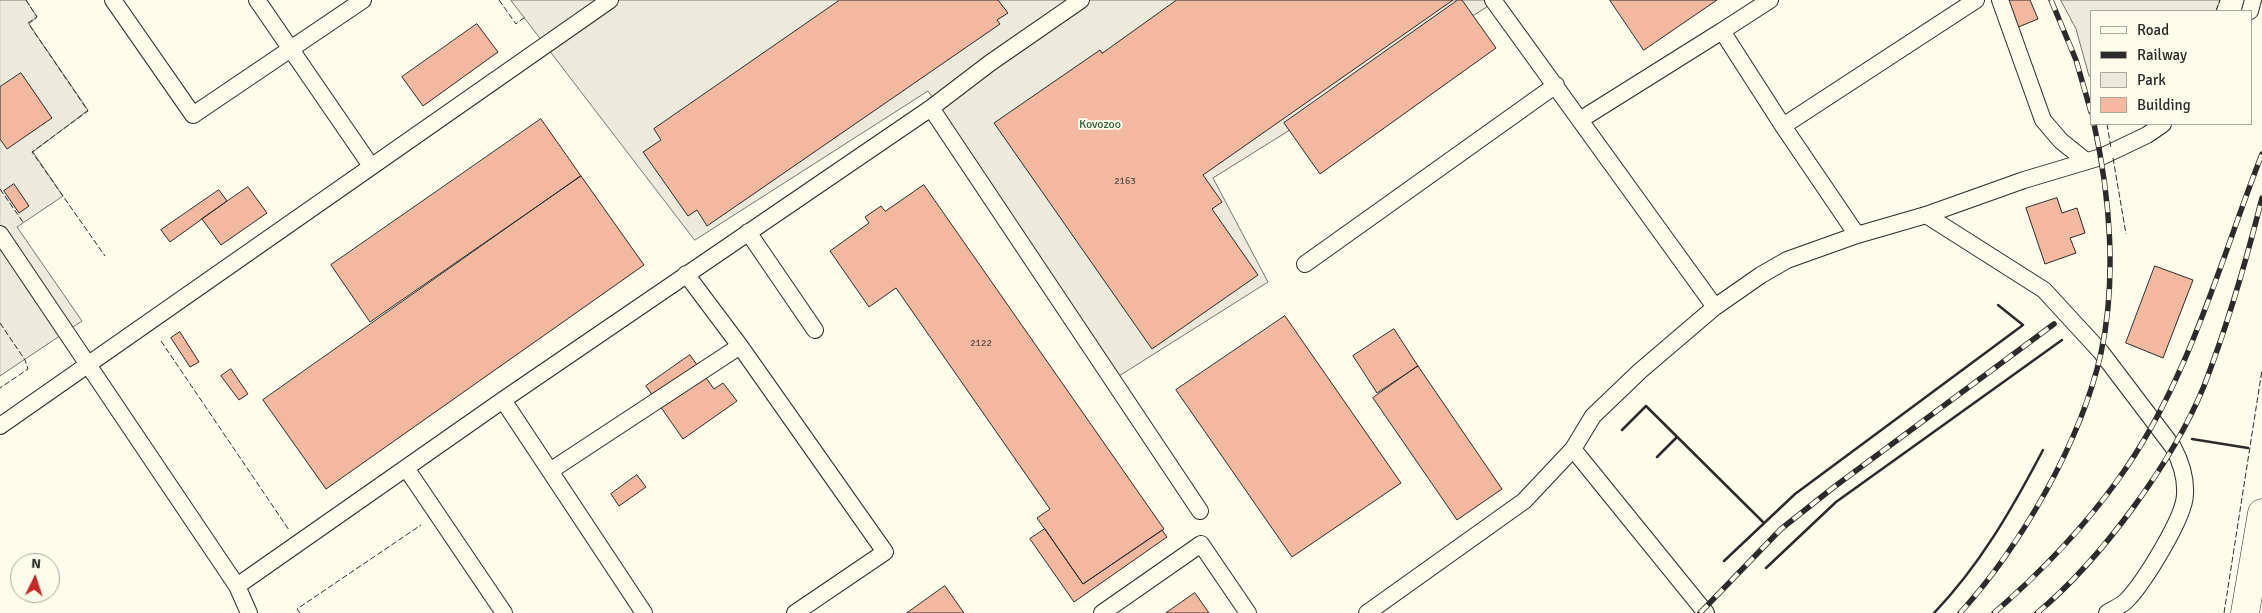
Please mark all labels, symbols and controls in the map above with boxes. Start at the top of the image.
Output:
legend [2090,10,2252,125]
text: Road [2137,21,2169,39]
text: Railway [2137,46,2187,64]
text: Park [2137,71,2166,89]
text: Building [2137,96,2191,114]
park label: Kovozoo [1079,118,1121,132]
house number: 2163 [1114,175,1136,187]
house number: 2122 [970,337,992,349]
north arrow [10,553,60,603]
text: N [31,555,41,572]

